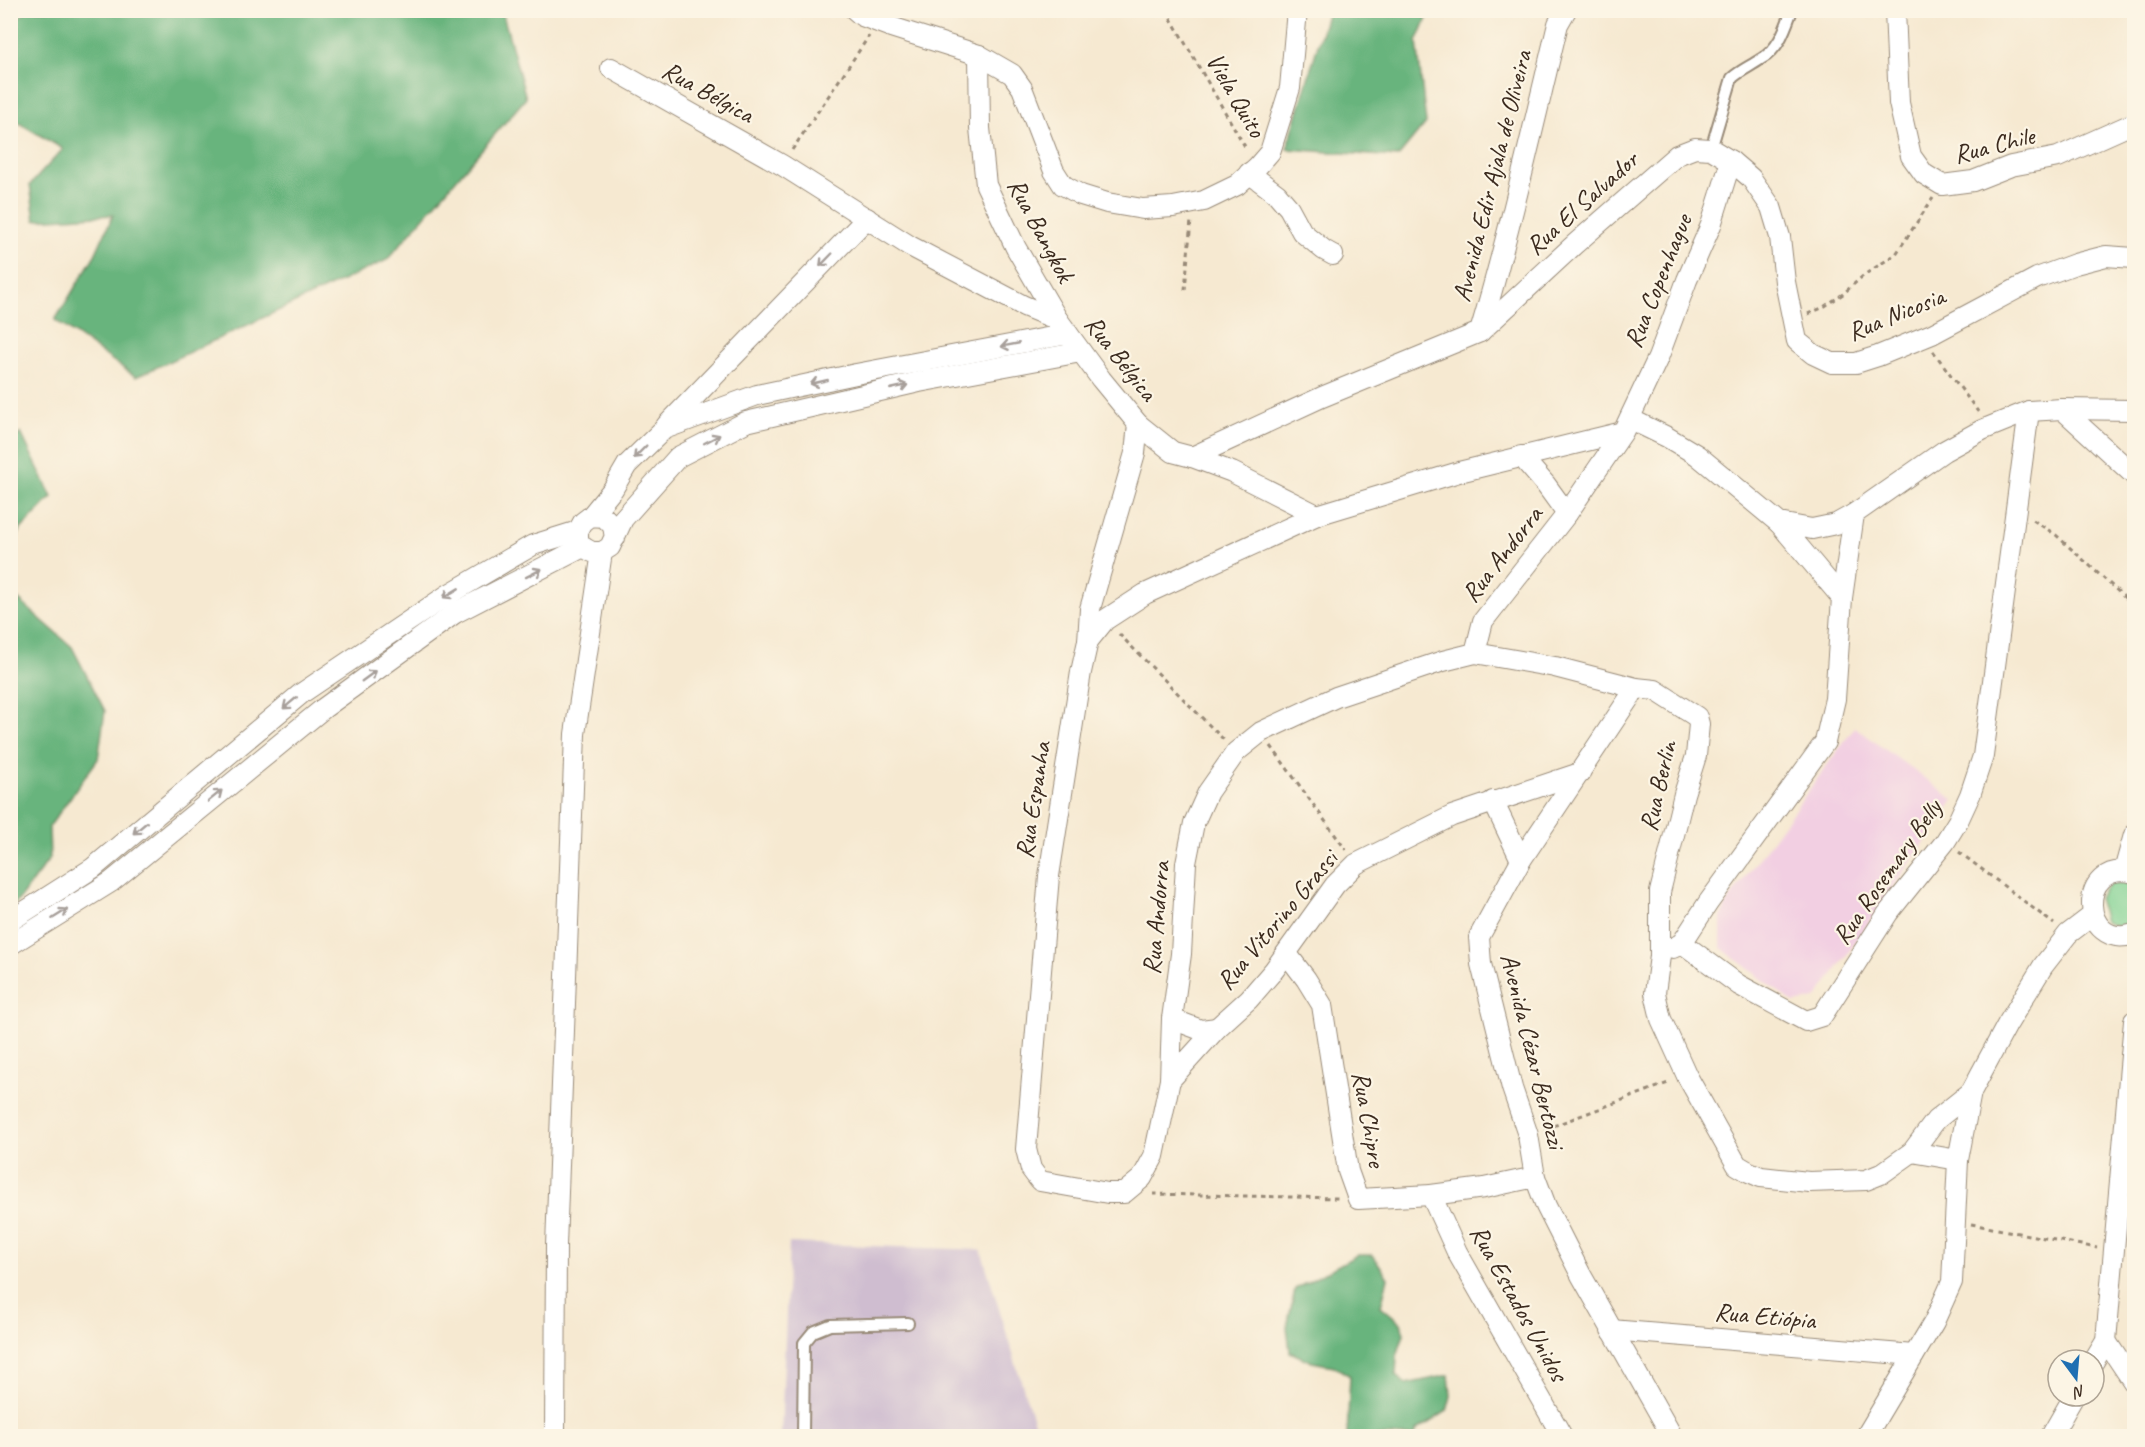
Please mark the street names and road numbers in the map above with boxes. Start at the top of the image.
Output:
street label: Avenida Edir Ajala de Oliveira [1445,45,1540,305]
street label: Viela Quito [1199,47,1274,145]
street label: Rua Bélgica [656,53,761,131]
street label: Rua Chile [1950,118,2040,171]
street label: Rua El Salvador [1519,143,1646,262]
street label: Rua Bangkok [1000,173,1083,290]
street label: Rua Copenhague [1616,207,1701,352]
street label: Rua Nicosia [1843,279,1952,348]
street label: Rua Bélgica [1077,308,1166,409]
street label: Rua Andorra [1454,498,1551,609]
street label: Rua Berlin [1632,736,1685,834]
street label: Rua Espanha [1007,738,1059,861]
street label: Rua Rosemary Belly [1825,791,1950,951]
street label: Rua Vitorino Grassi [1209,841,1347,997]
street label: Rua Andorra [1135,858,1178,976]
street label: Avenida Cézar Bertozzi [1493,950,1574,1155]
street label: Rua Chipre [1344,1069,1394,1172]
street label: Rua Estados Unidos [1463,1219,1576,1389]
street label: Rua Etiópia [1713,1295,1818,1337]

